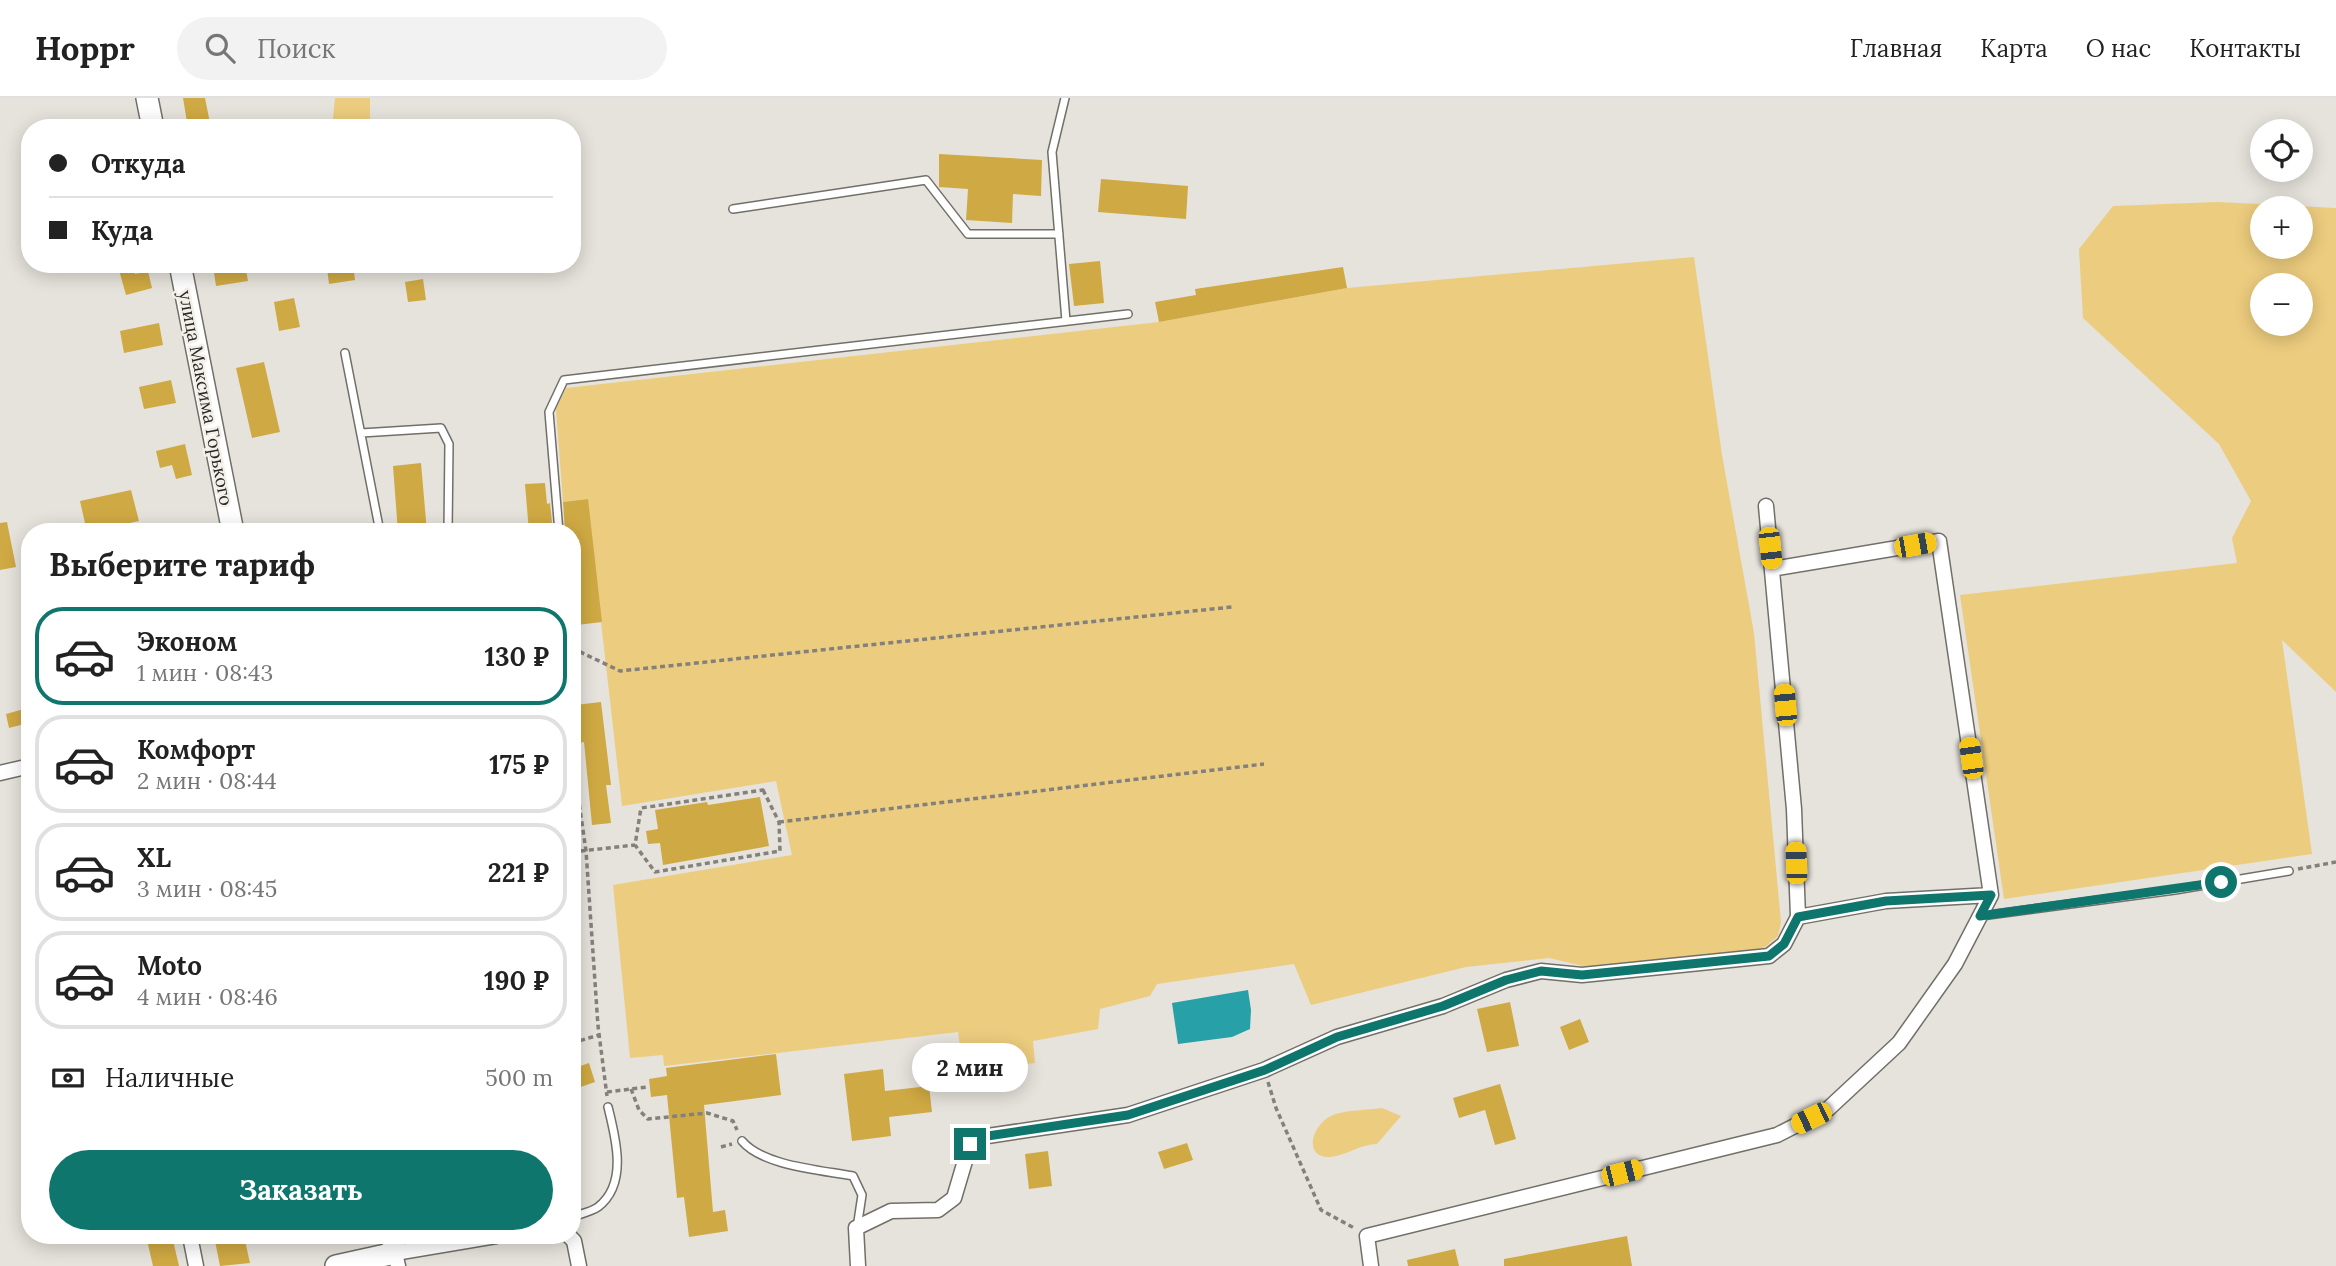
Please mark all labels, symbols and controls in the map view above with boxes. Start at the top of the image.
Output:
search box [177,17,667,80]
text: Hoppr [35,27,135,69]
icon: search [201,29,239,67]
text: Поиск [257,32,336,65]
text: Главная [1850,33,1942,64]
text: Карта [1980,33,2048,64]
text: О нас [2086,33,2151,64]
text: Контакты [2189,33,2301,64]
map controls [2250,119,2313,336]
button: locate [2250,119,2313,182]
text: Откуда [91,147,185,180]
button: + [2250,196,2313,259]
text: Куда [91,214,153,247]
button: − [2250,273,2313,336]
street label: улица Максима Горького [174,288,238,508]
car [1758,526,1783,570]
car [1893,531,1938,559]
text: Выберите тариф [49,544,315,585]
icon: car [53,625,116,688]
text: Эконом [137,625,237,658]
text: 130 ₽ [484,640,549,673]
text: 1 мин · 08:43 [137,658,273,687]
car [1773,683,1798,727]
icon: car [53,733,116,796]
text: Комфорт [137,733,255,766]
car [1958,736,1985,780]
text: 175 ₽ [489,748,549,781]
text: 2 мин · 08:44 [137,766,277,795]
icon: car [53,841,116,904]
text: XL [137,841,171,874]
car [1785,842,1808,884]
text: 221 ₽ [488,856,549,889]
route start [2205,866,2237,898]
text: 3 мин · 08:45 [137,874,277,903]
icon: car [53,949,116,1012]
text: Moto [137,949,202,982]
text: 190 ₽ [484,964,549,997]
text: 4 мин · 08:46 [137,982,278,1011]
callout: 2 мин [912,1042,1028,1091]
text: 2 мин [936,1053,1004,1082]
icon: cash [49,1059,87,1097]
text: Наличные [105,1061,234,1094]
text: 500 m [485,1063,553,1092]
car [1788,1099,1835,1137]
route end [954,1128,986,1160]
button: Заказать [49,1150,553,1230]
car [1600,1158,1645,1188]

